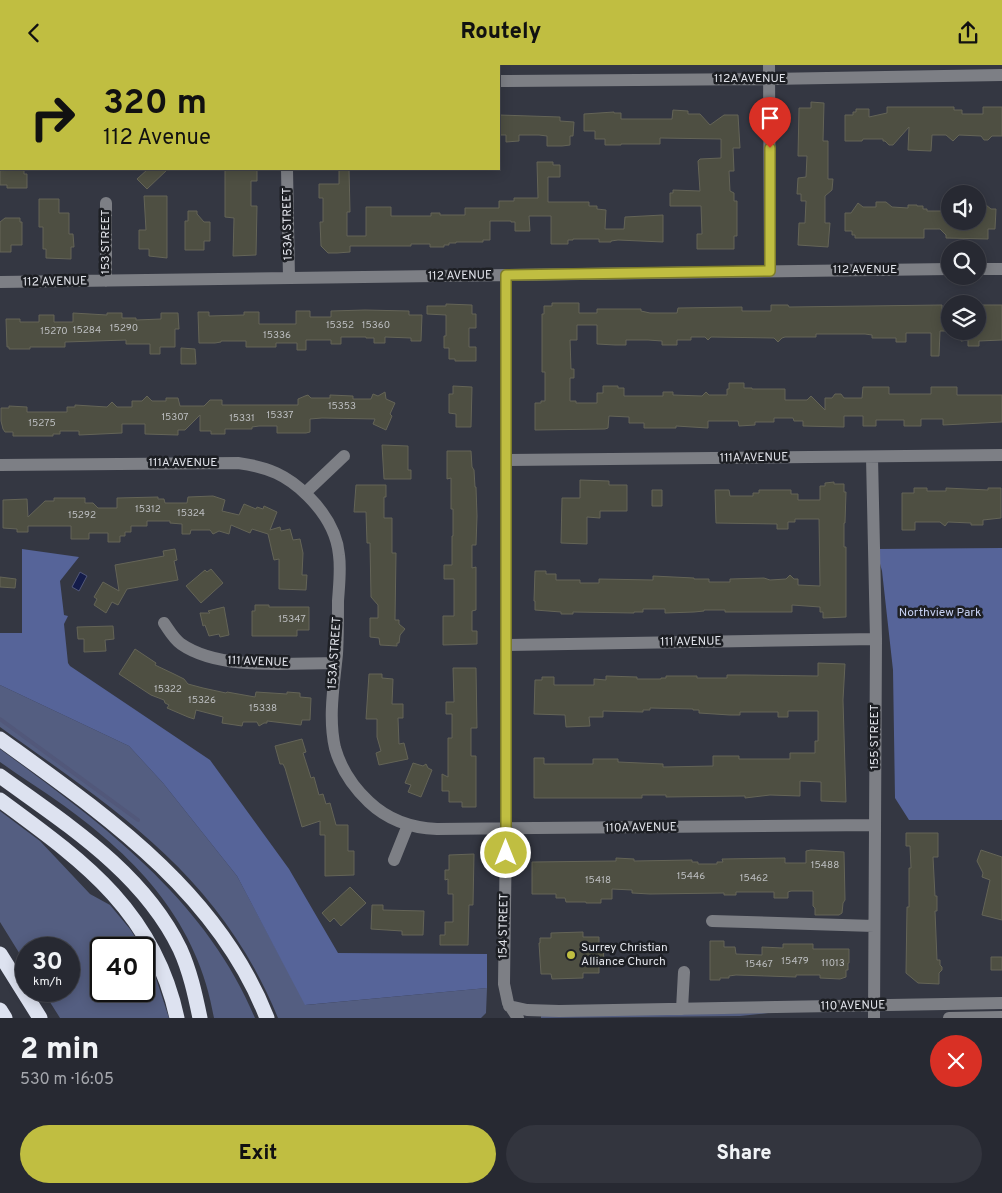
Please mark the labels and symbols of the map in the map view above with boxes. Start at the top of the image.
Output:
street label: 112A AVENUE [714,71,786,87]
pin [749,97,791,148]
street label: 153A STREET [279,188,297,260]
street label: 153 STREET [98,209,114,275]
street label: 112 AVENUE [833,262,897,278]
street label: 112 AVENUE [428,267,492,285]
street label: 112 AVENUE [23,273,87,291]
house number: 15352 [326,319,354,332]
house number: 15360 [362,319,390,332]
house number: 15290 [110,322,138,335]
house number: 15284 [73,324,101,337]
house number: 15270 [40,325,68,338]
house number: 15336 [263,329,291,342]
house number: 15353 [328,400,356,413]
house number: 15337 [266,409,294,422]
house number: 15307 [161,411,189,424]
house number: 15331 [229,412,255,425]
house number: 15275 [28,417,56,430]
street label: 111A AVENUE [719,449,789,467]
street label: 111A AVENUE [149,455,217,471]
house number: 15312 [135,503,161,516]
house number: 15324 [177,507,205,520]
house number: 15292 [68,509,96,522]
park label: Northview Park [899,605,981,621]
house number: 15347 [278,613,306,626]
street label: 153A STREET [324,616,346,690]
street label: 111 AVENUE [660,633,722,651]
street label: 111 AVENUE [227,653,289,671]
house number: 15322 [154,683,182,696]
house number: 15326 [188,694,216,707]
house number: 15338 [249,702,277,715]
street label: 155 STREET [867,704,883,770]
street label: 110A AVENUE [605,819,677,837]
position arrow [479,826,531,878]
house number: 15488 [811,859,839,872]
house number: 15446 [677,870,705,883]
house number: 15462 [740,872,768,885]
house number: 15418 [585,874,611,887]
street label: 154 STREET [495,893,513,959]
speed limit sign: 40 [90,937,155,1002]
place label: Surrey Christian Alliance Church [581,940,668,970]
marker: Surrey Christian Alliance Church [565,949,577,961]
house number: 15479 [781,955,809,968]
house number: 11013 [821,957,845,970]
house number: 15467 [745,958,773,971]
street label: 110 AVENUE [821,997,885,1015]

